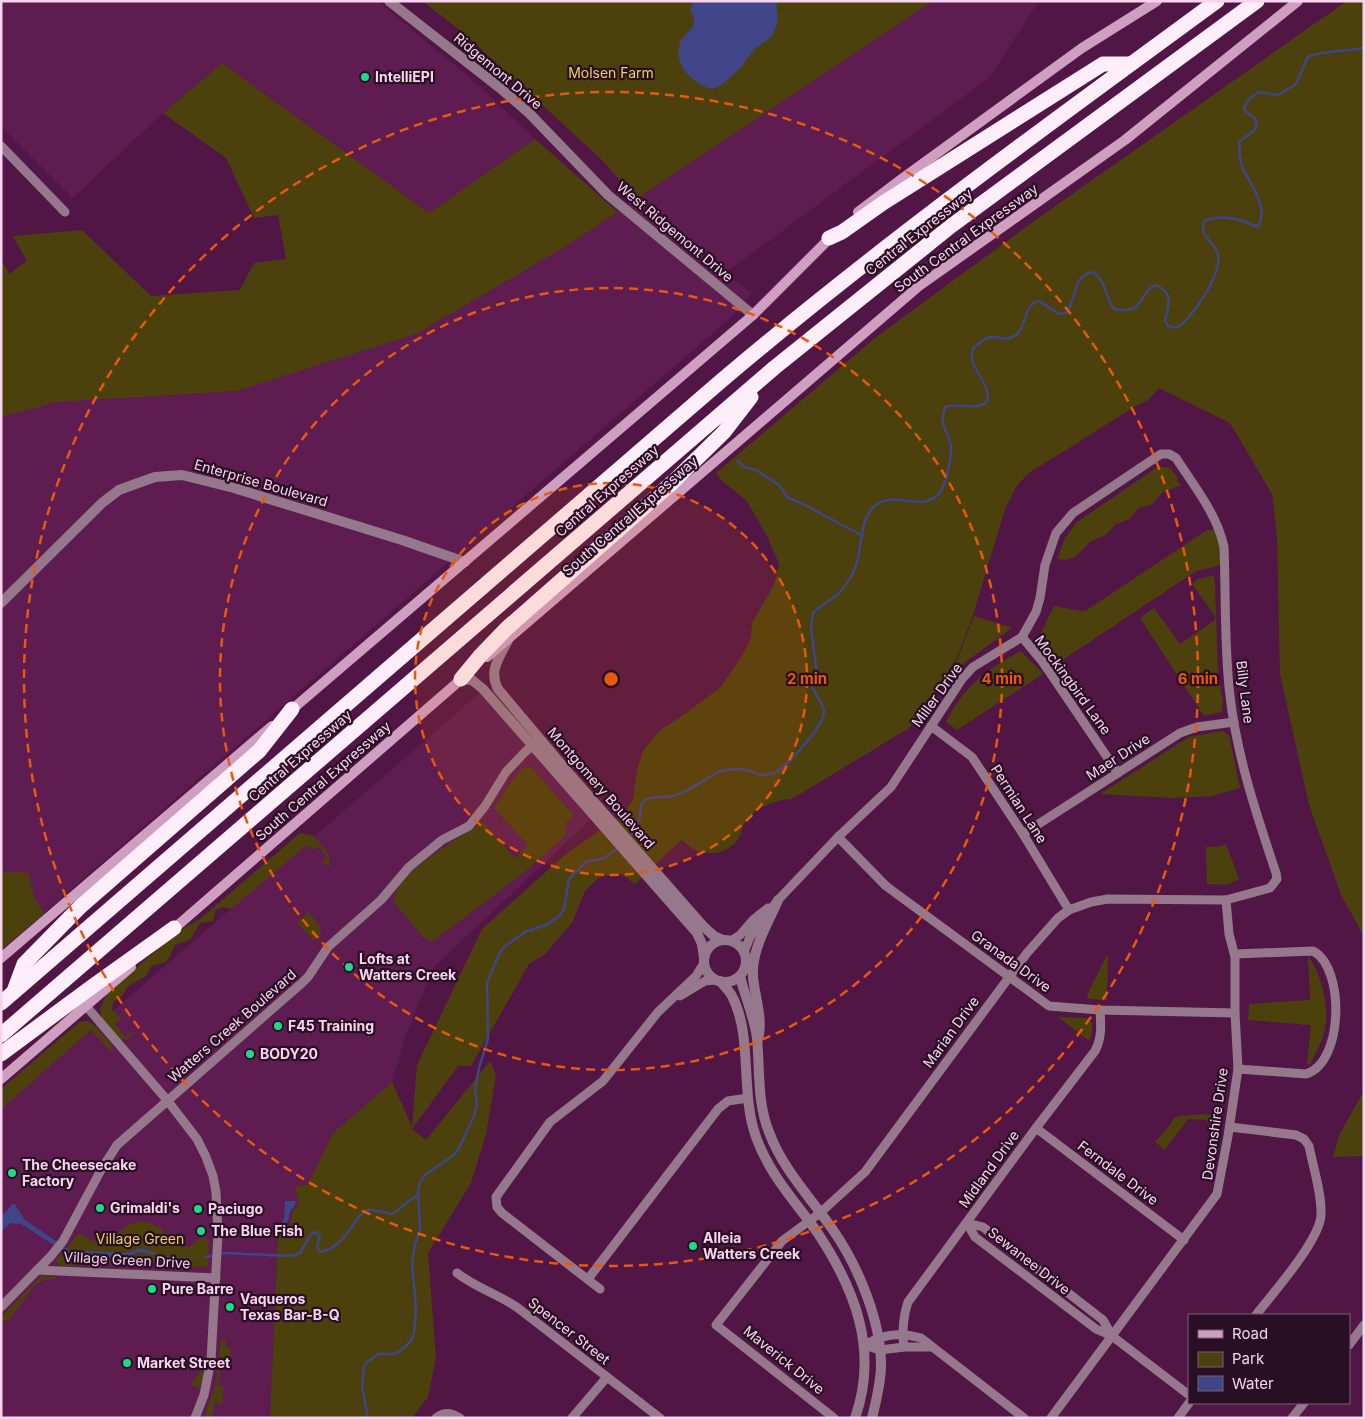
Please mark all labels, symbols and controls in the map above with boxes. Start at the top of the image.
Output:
street label: Ridgemont Drive [451,29,546,112]
park label: Molsen Farm [568,64,654,81]
place label: IntelliEPI [375,68,434,85]
marker: IntelliEPI [359,71,371,83]
street label: West Ridgemont Drive [614,178,737,285]
street label: South Central Expressway [890,180,1041,296]
street label: Central Expressway [862,184,976,279]
street label: Central Expressway [552,441,662,540]
street label: South Central Expressway [559,452,701,579]
street label: Enterprise Boulevard [192,455,330,510]
street label: Mockingbird Lane [1032,632,1115,738]
street label: Miller Drive [908,659,965,730]
street label: Billy Lane [1233,659,1258,724]
text: 2 min [787,669,827,688]
text: 4 min [982,669,1022,688]
text: 6 min [1178,669,1218,688]
centre of rings [602,670,620,688]
street label: Central Expressway [245,706,355,805]
street label: South Central Expressway [252,717,394,844]
street label: Montgomery Boulevard [544,724,659,852]
street label: Maer Drive [1083,730,1153,783]
street label: Permian Lane [988,761,1051,846]
street label: Granada Drive [968,926,1055,995]
place label: Lofts at Watters Creek [359,950,457,983]
marker: Lofts at Watters Creek [343,961,355,973]
street label: Watters Creek Boulevard [164,965,299,1086]
street label: Marian Drive [919,993,982,1071]
place label: F45 Training [288,1017,374,1034]
marker: F45 Training [272,1020,284,1032]
place label: BODY20 [260,1045,318,1062]
marker: BODY20 [244,1048,256,1060]
street label: Devonshire Drive [1198,1067,1231,1181]
street label: Midland Drive [955,1127,1022,1211]
street label: Ferndale Drive [1075,1137,1162,1208]
place label: The Cheesecake Factory [22,1156,136,1189]
marker: The Cheesecake Factory [6,1167,18,1179]
place label: Grimaldi's [110,1199,180,1216]
place label: Paciugo [208,1200,264,1217]
marker: Grimaldi's [94,1202,106,1214]
marker: Paciugo [192,1203,204,1215]
place label: The Blue Fish [211,1222,303,1239]
street label: Sewanee Drive [985,1223,1074,1298]
marker: The Blue Fish [195,1225,207,1237]
place label: Alleia Watters Creek [703,1229,801,1262]
park label: Village Green [96,1230,184,1247]
marker: Alleia Watters Creek [687,1240,699,1252]
street label: Village Green Drive [63,1248,191,1271]
place label: Pure Barre [162,1280,234,1297]
marker: Pure Barre [146,1283,158,1295]
place label: Vaqueros Texas Bar-B-Q [240,1290,340,1323]
street label: Spencer Street [525,1293,614,1368]
marker: Vaqueros Texas Bar-B-Q [224,1301,236,1313]
legend [1188,1314,1350,1404]
street label: Maverick Drive [740,1322,828,1397]
text: Road [1232,1324,1268,1343]
text: Park [1232,1349,1265,1368]
place label: Market Street [137,1354,230,1371]
marker: Market Street [121,1357,133,1369]
text: Water [1232,1374,1274,1393]

